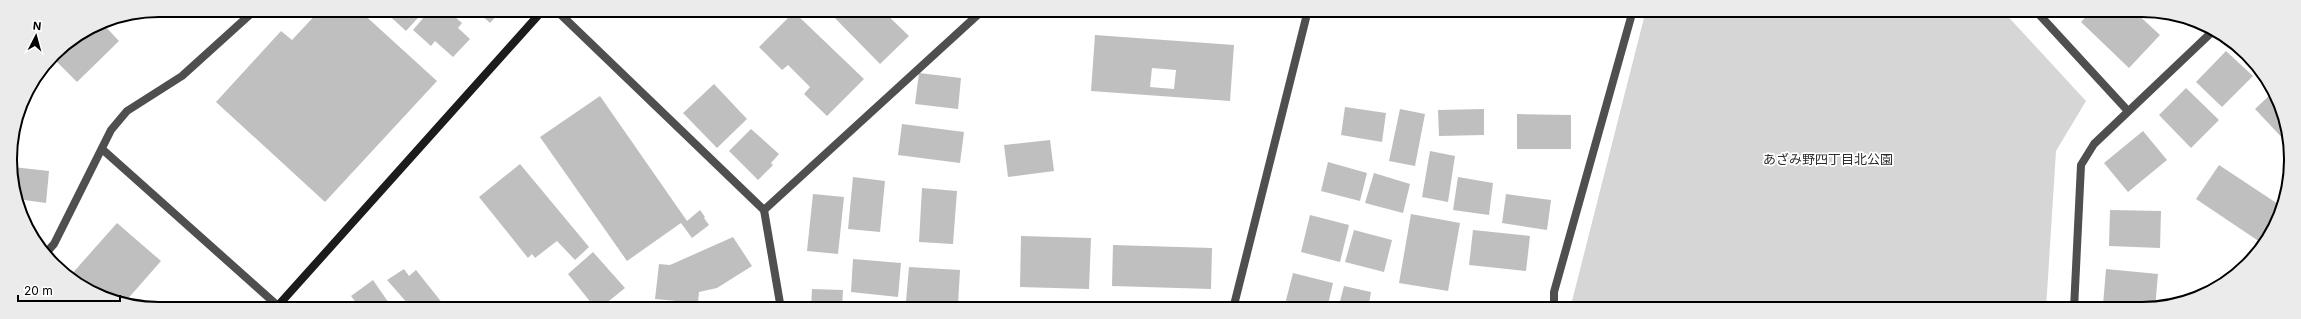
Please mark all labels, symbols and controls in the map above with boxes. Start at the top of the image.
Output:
north arrow [16,16,56,56]
text: N [32,19,42,33]
park label: あざみ野四丁目北公園 [1763,151,1893,167]
scale bar [18,277,120,303]
text: 20 m [24,283,53,298]

